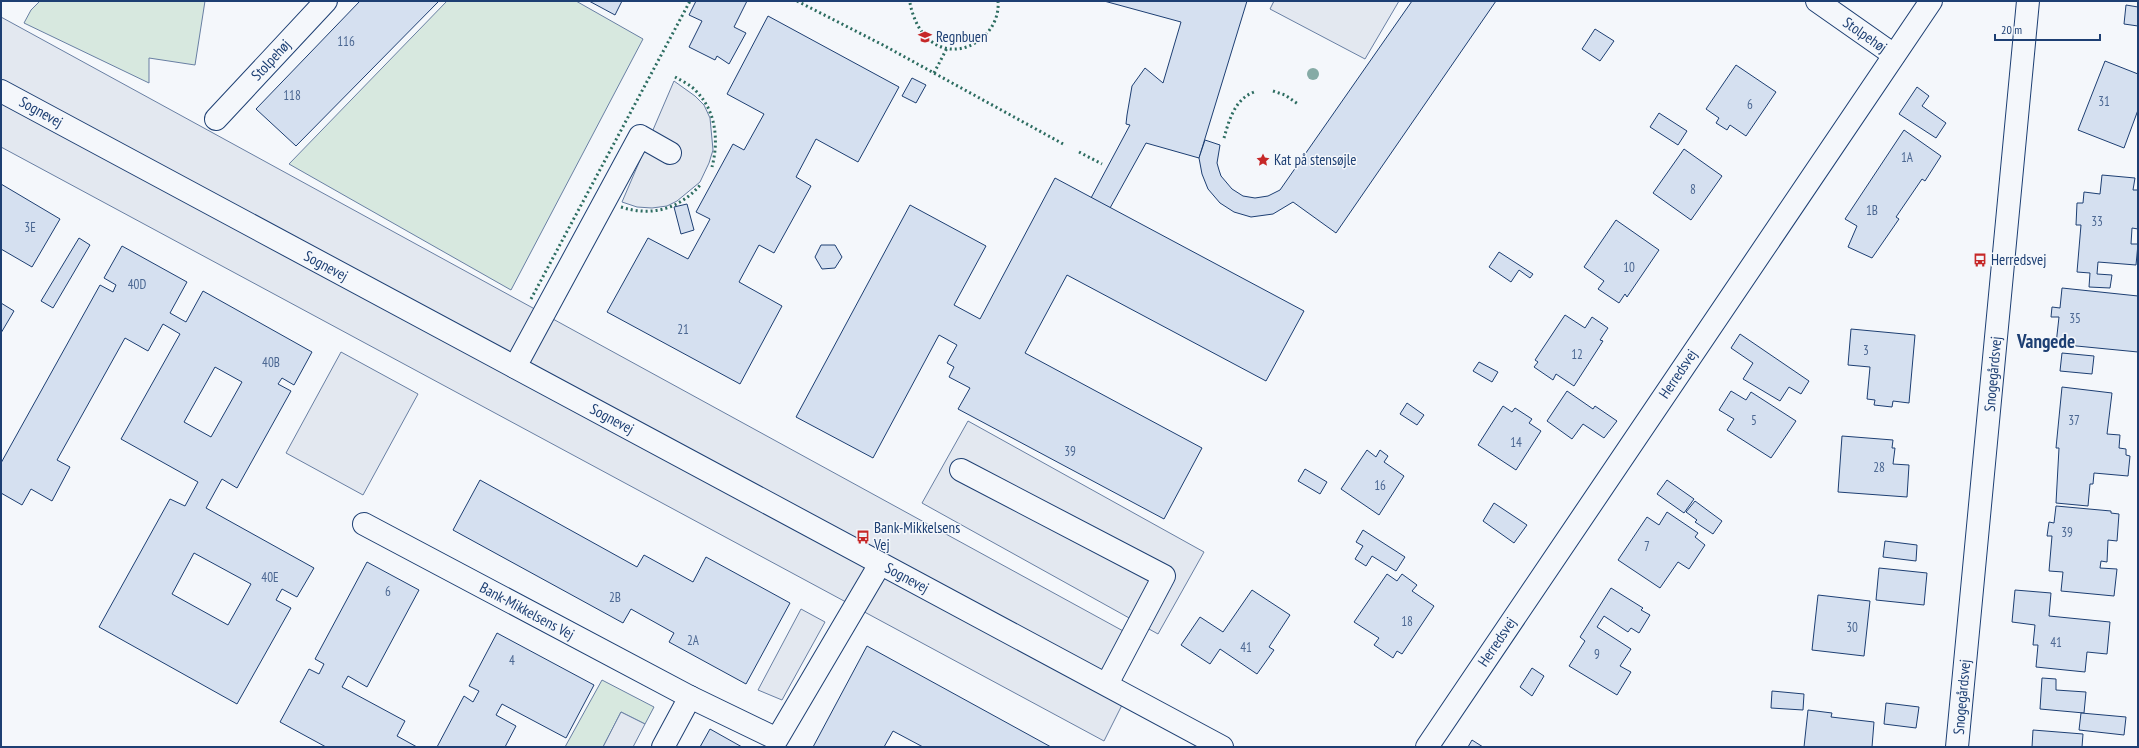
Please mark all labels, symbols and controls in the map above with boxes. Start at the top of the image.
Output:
street label: Stolpehøj [1840,13,1891,57]
scale bar [1995,16,2100,42]
text: 20 m [2001,22,2022,37]
place label: Regnbuen [936,27,988,46]
school or university icon: Regnbuen [917,29,933,45]
house number: 116 [337,33,355,50]
street label: Stolpehøj [247,35,294,84]
house number: 118 [283,87,301,104]
street label: Sognevej [16,92,66,131]
house number: 31 [2098,93,2110,110]
house number: 6 [1747,96,1753,113]
house number: 1A [1901,149,1914,166]
place label: Kat på stensøjle [1274,150,1356,169]
place icon: Kat på stensøjle [1255,152,1271,168]
house number: 8 [1690,181,1696,198]
house number: 1B [1866,202,1878,219]
house number: 33 [2091,213,2103,230]
house number: 3E [24,219,36,236]
street label: Sognevej [301,246,352,285]
place label: Herredsvej [1991,250,2046,269]
bus stop icon: Herredsvej [1972,252,1988,268]
house number: 10 [1623,259,1635,276]
house number: 40D [128,276,146,293]
house number: 35 [2069,310,2081,327]
house number: 21 [677,321,689,338]
district label: Vangede [2016,329,2075,353]
street label: Snogegårdsvej [1980,336,2005,412]
house number: 3 [1863,342,1869,359]
street label: Herredsvej [1654,345,1701,402]
house number: 12 [1571,346,1583,363]
house number: 40B [262,354,280,371]
street label: Sognevej [587,399,638,438]
house number: 5 [1751,412,1757,429]
house number: 37 [2068,412,2080,429]
house number: 14 [1510,434,1522,451]
house number: 39 [1064,443,1076,460]
house number: 28 [1873,459,1885,476]
house number: 16 [1374,477,1386,494]
place label: Bank-Mikkelsens Vej [873,518,960,554]
house number: 39 [2061,524,2073,541]
bus stop icon: Bank-Mikkelsens Vej [855,529,871,545]
house number: 7 [1644,538,1650,555]
street label: Sognevej [882,558,933,597]
house number: 40E [261,569,279,586]
street label: Bank-Mikkelsens Vej [477,578,578,644]
house number: 6 [385,583,391,600]
house number: 2B [609,589,621,606]
house number: 18 [1401,613,1413,630]
street label: Herredsvej [1473,613,1520,670]
house number: 30 [1846,619,1858,636]
house number: 2A [687,632,700,649]
house number: 41 [2050,634,2062,651]
house number: 41 [1240,639,1252,656]
house number: 9 [1594,646,1600,663]
house number: 4 [509,652,515,669]
street label: Snogegårdsvej [1949,659,1974,735]

